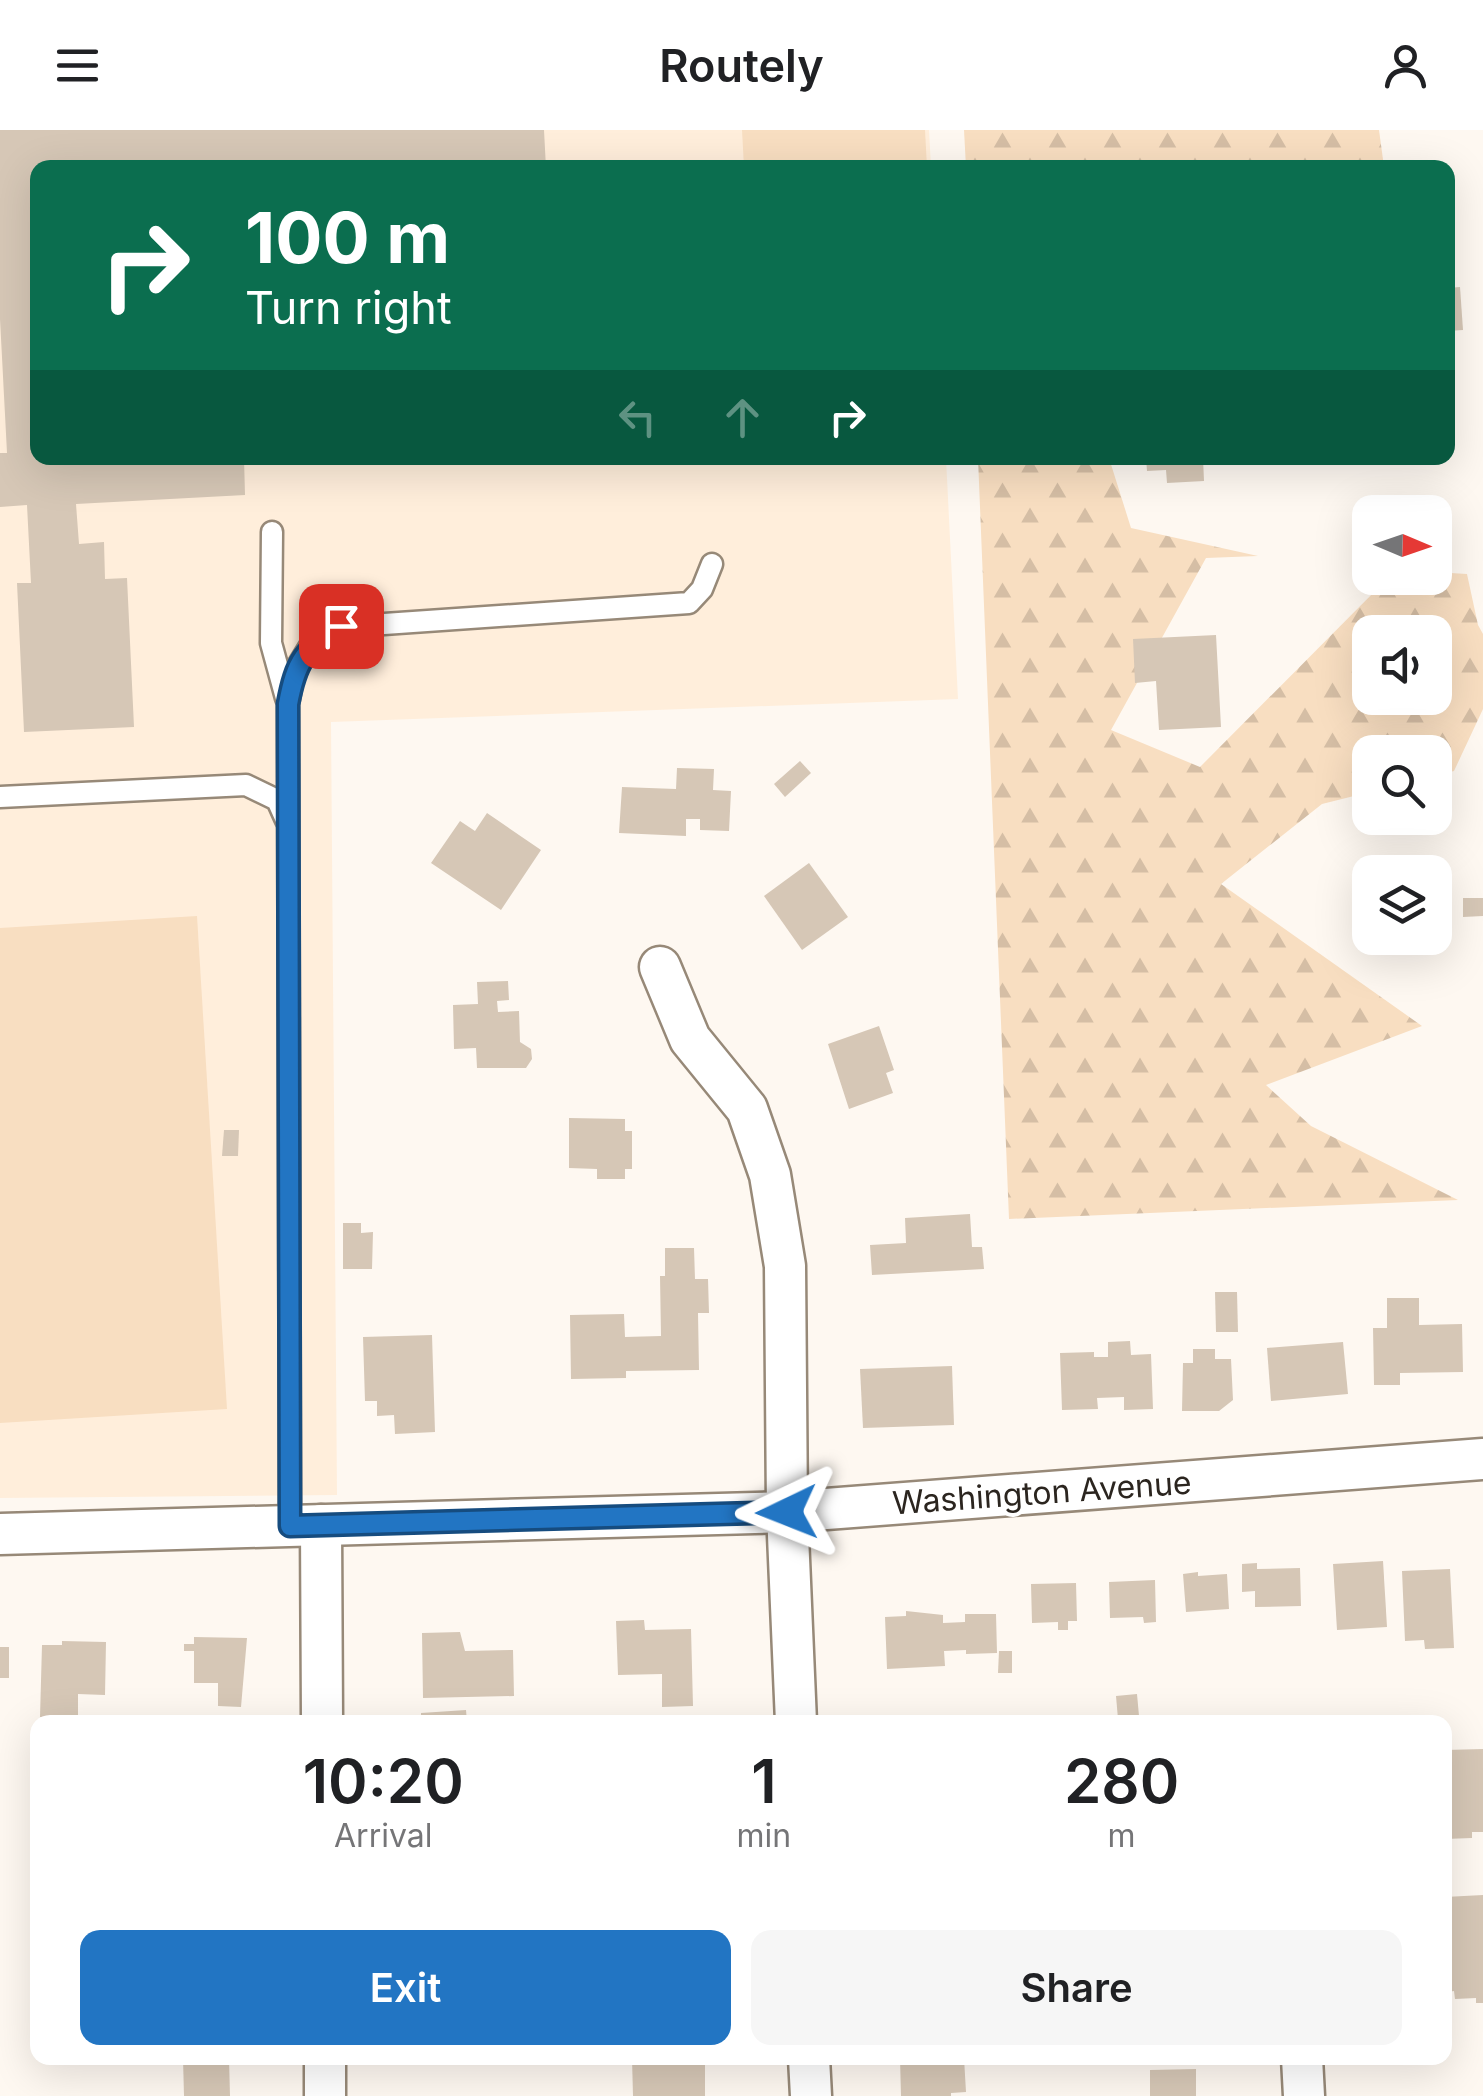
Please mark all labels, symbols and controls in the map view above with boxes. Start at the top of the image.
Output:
icon: menu [50,38,105,93]
text: Routely [659,38,824,93]
icon: person [1378,38,1433,93]
text: 100 m [245,195,450,280]
icon: right [80,200,210,330]
text: Turn right [245,280,452,335]
icon: left [610,390,665,445]
icon: ahead [715,390,770,445]
icon: right [820,390,875,445]
north arrow [1352,495,1452,595]
map controls [1352,495,1452,955]
pin [299,584,384,669]
icon: arrive [314,599,369,654]
button: sound [1352,615,1452,715]
button: search [1352,735,1452,835]
button: layers [1352,855,1452,955]
position arrow [735,1460,839,1564]
street label: Washington Avenue [891,1463,1193,1522]
text: 10:20 [303,1745,464,1817]
text: 1 [751,1745,777,1817]
text: 280 [1064,1745,1179,1817]
text: Arrival [334,1816,432,1855]
text: min [736,1816,791,1855]
text: m [1108,1816,1136,1855]
button: Exit [80,1930,731,2045]
button: Share [751,1930,1402,2045]

